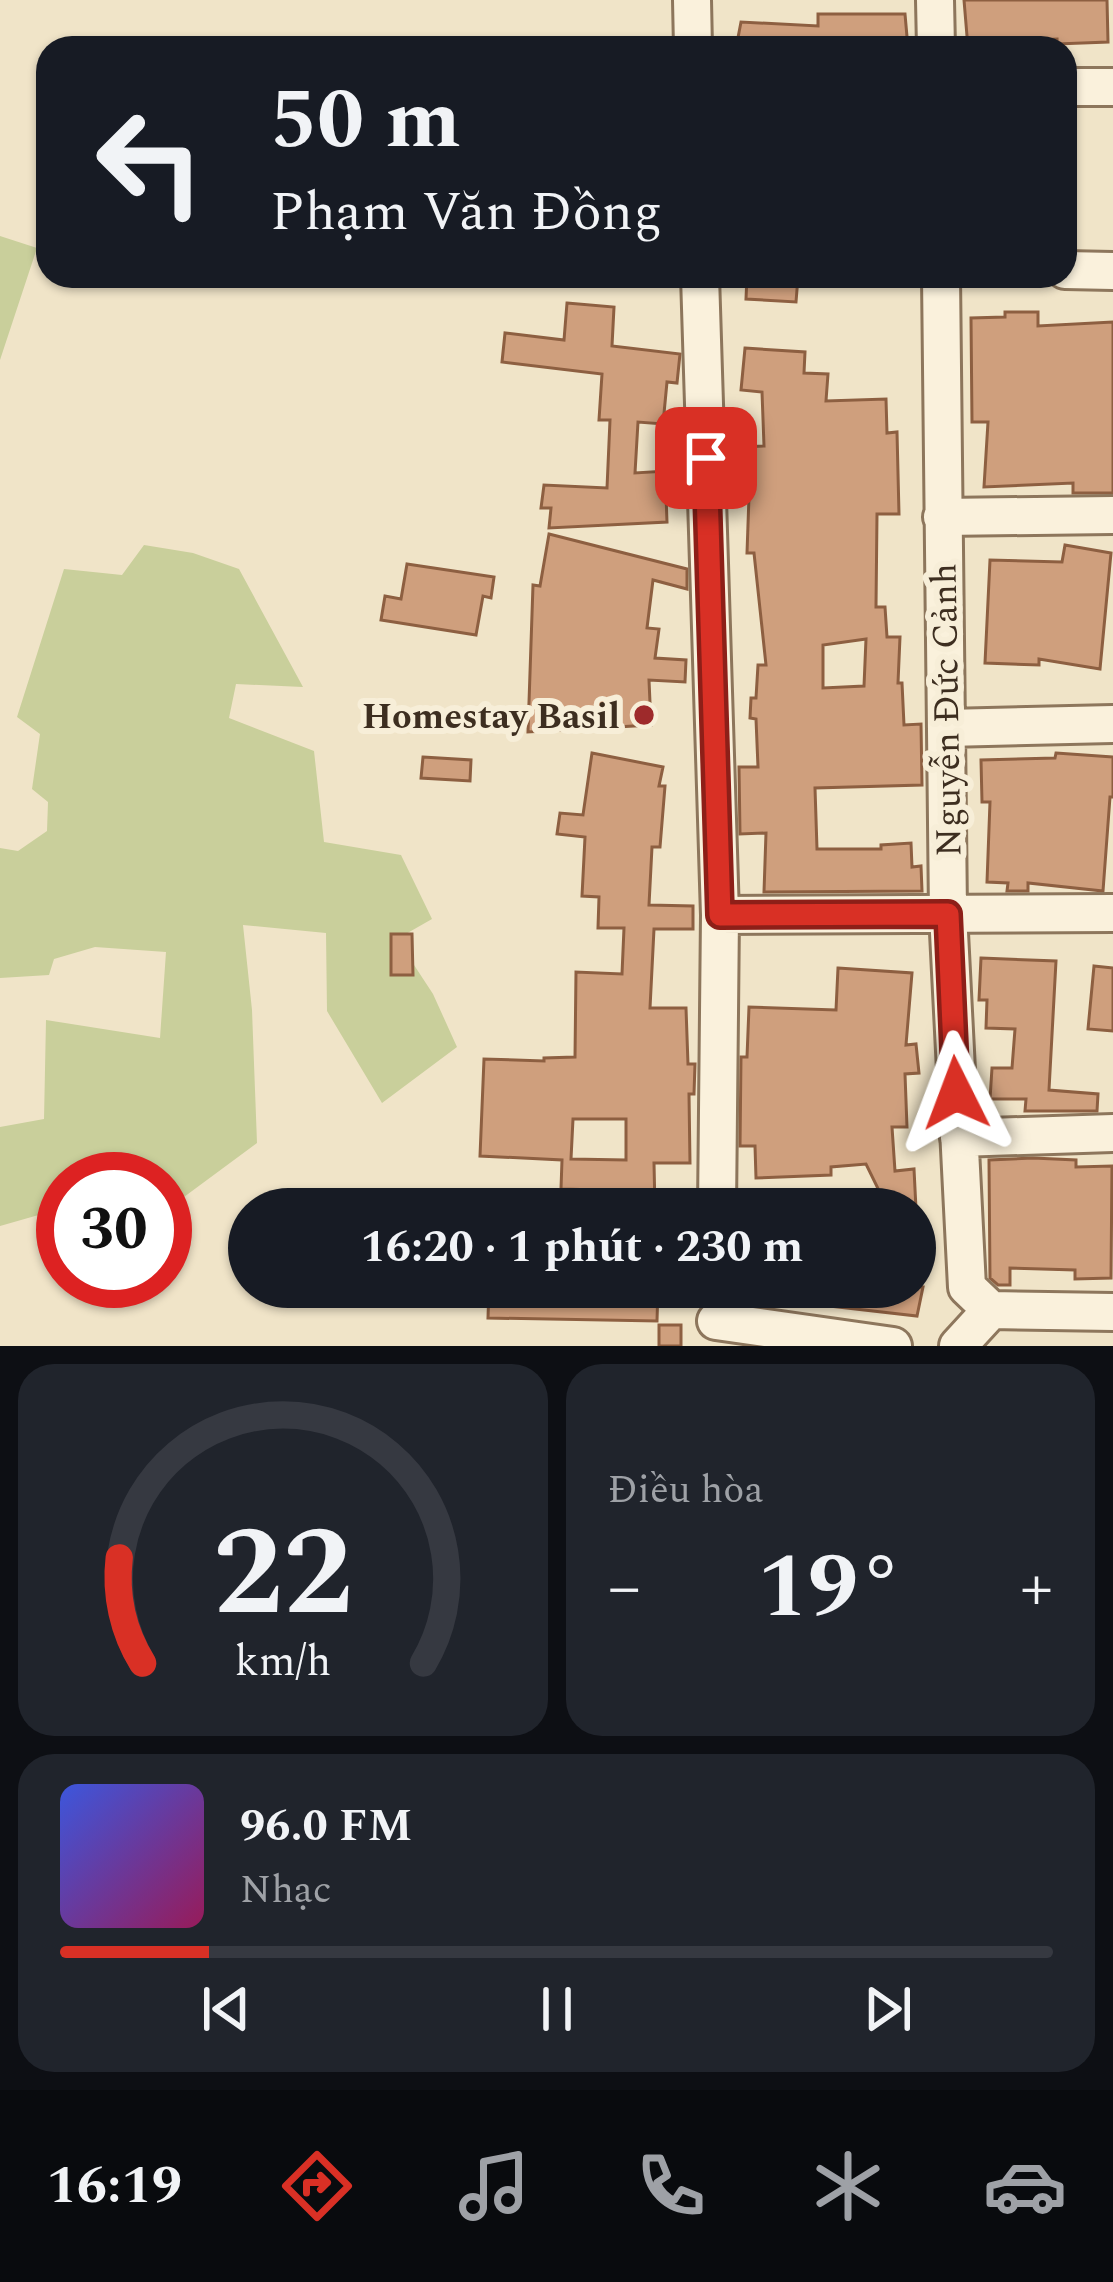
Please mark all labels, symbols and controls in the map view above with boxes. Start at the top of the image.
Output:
text: 50 m [270,57,461,185]
icon: left [72,84,228,240]
text: Phạm Văn Đồng [270,172,662,254]
pin [655,407,757,509]
icon: arrive [673,425,739,491]
street label: Nguyễn Đức Cảnh [917,563,978,857]
place label: Homestay Basil [362,690,620,745]
marker: Homestay Basil [631,702,657,728]
position arrow [893,1030,1019,1156]
speed limit sign: 30 [36,1152,192,1308]
text: 16:20 · 1 phút · 230 m [361,1213,803,1282]
text: Điều hòa [608,1461,763,1520]
text: 22 [213,1480,353,1670]
text: 19° [757,1520,903,1657]
text: − [608,1538,641,1639]
text: + [1020,1538,1053,1639]
text: km/h [234,1630,331,1695]
text: 96.0 FM [240,1792,412,1861]
text: Nhạc [240,1861,331,1920]
icon: previous [193,1976,259,2042]
icon: pause [524,1976,590,2042]
icon: next [855,1976,921,2042]
icon: directions [275,2144,359,2228]
icon: music [452,2144,536,2228]
icon: phone [629,2144,713,2228]
icon: climate [806,2144,890,2228]
icon: car [983,2144,1067,2228]
text: 16:19 [46,2145,182,2227]

